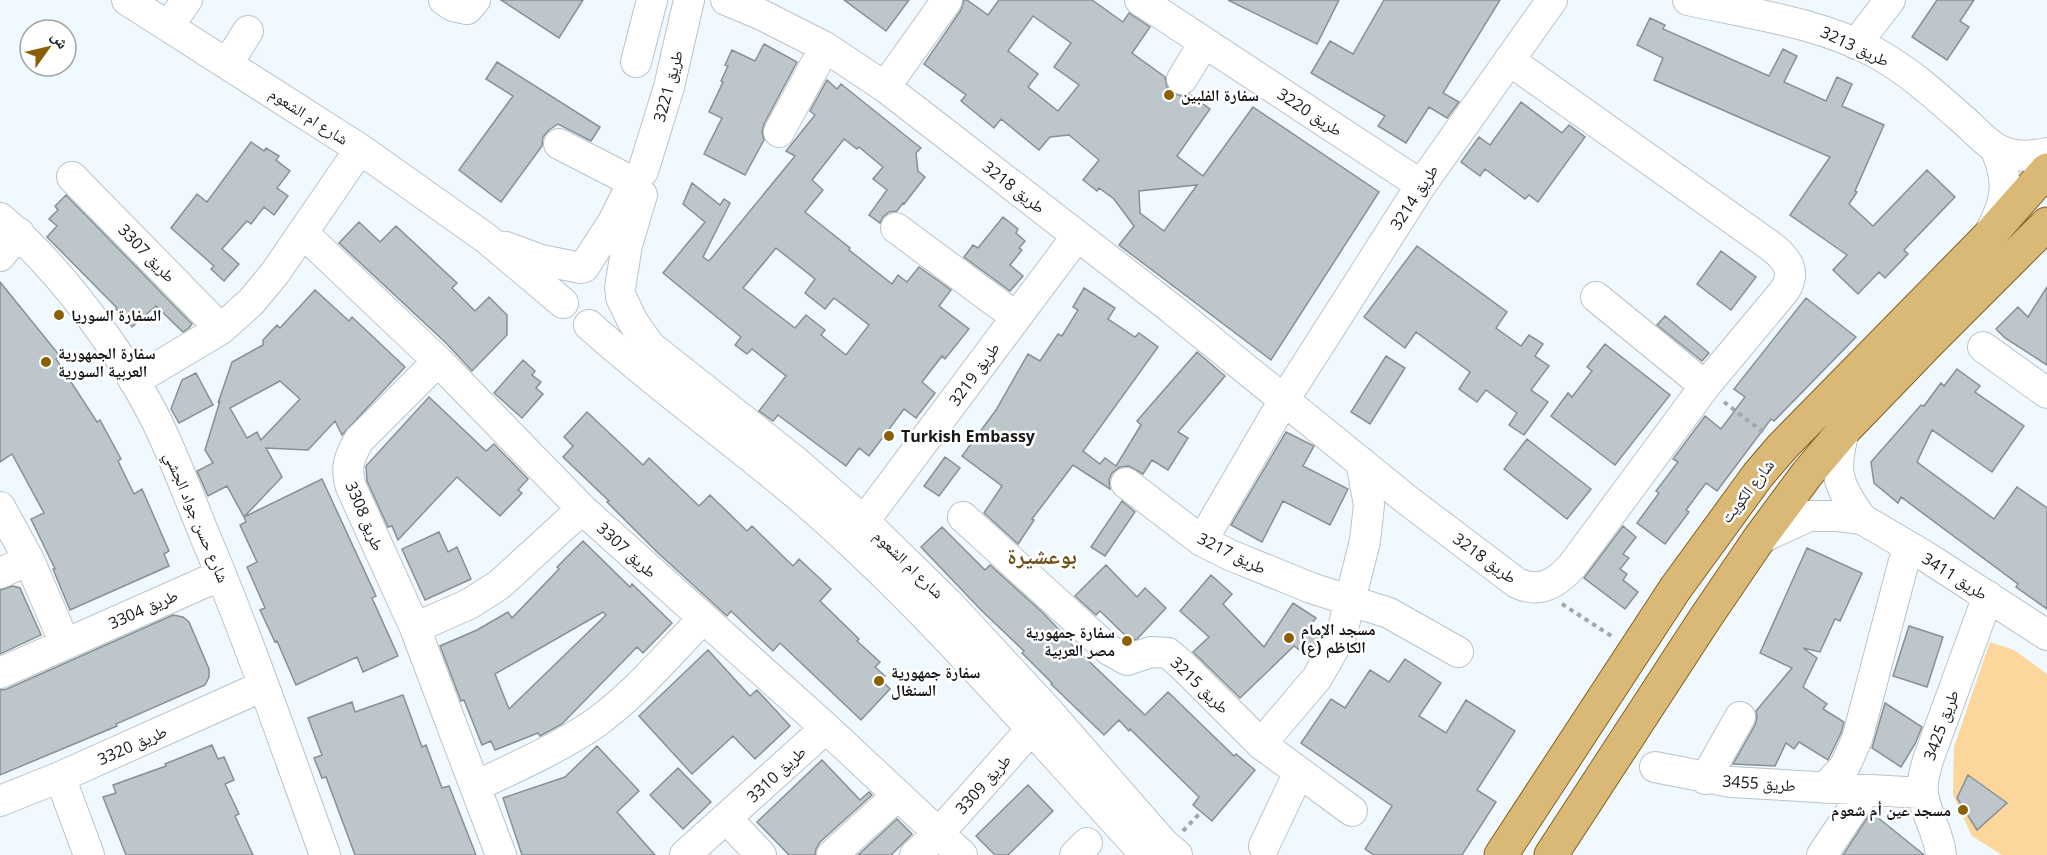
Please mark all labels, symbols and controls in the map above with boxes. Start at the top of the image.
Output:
north arrow [18,18,78,78]
street label: طريق 3213 [1817,20,1893,72]
text: ش [47,26,74,53]
street label: طريق 3221 [648,48,688,124]
street label: شارع ام الشعوم [265,82,353,150]
street label: طريق 3220 [1273,83,1347,141]
place label: سفارة الفلبين [1181,84,1259,106]
marker: سفارة الفلبين [1162,88,1176,102]
street label: طريق 3218 [978,156,1050,218]
street label: طريق 3214 [1385,160,1443,234]
street label: طريق 3307 [114,219,180,287]
place label: السفارة السوريا [71,304,161,326]
marker: السفارة السوريا [52,308,66,322]
street label: طريق 3219 [943,338,1005,410]
place label: سفارة الجمهورية العربية السورية [58,342,156,382]
marker: سفارة الجمهورية العربية السورية [39,355,53,369]
place label: Turkish Embassy [901,425,1036,447]
marker: Turkish Embassy [882,429,896,443]
street label: شارع حسن جواد الجشي [158,448,235,587]
street label: شارع الكويت [1715,455,1779,527]
street label: طريق 3308 [341,478,389,554]
street label: طريق 3307 [592,517,662,583]
street label: شارع ام الشعوم [869,525,949,603]
street label: طريق 3217 [1194,527,1270,579]
street label: طريق 3218 [1449,527,1521,589]
district label: بوعشيرة [1007,540,1077,570]
street label: طريق 3411 [1918,547,1992,605]
street label: طريق 3304 [105,584,181,634]
place label: مسجد الإمام الكاظم (ع) [1301,618,1376,659]
place label: سفارة جمهورية مصر العربية [1025,621,1115,661]
marker: مسجد الإمام الكاظم (ع) [1282,631,1296,645]
marker: سفارة جمهورية مصر العربية [1120,634,1134,648]
street label: طريق 3215 [1166,652,1234,718]
place label: سفارة جمهورية السنغال [891,661,981,701]
marker: سفارة جمهورية السنغال [872,674,886,688]
street label: طريق 3425 [1918,687,1964,763]
street label: طريق 3320 [94,720,170,770]
street label: طريق 3310 [742,741,810,807]
street label: طريق 3309 [950,749,1016,819]
street label: طريق 3455 [1722,769,1796,797]
place label: مسجد عين أم شعوم [1831,799,1951,822]
marker: مسجد عين أم شعوم [1956,803,1970,817]

